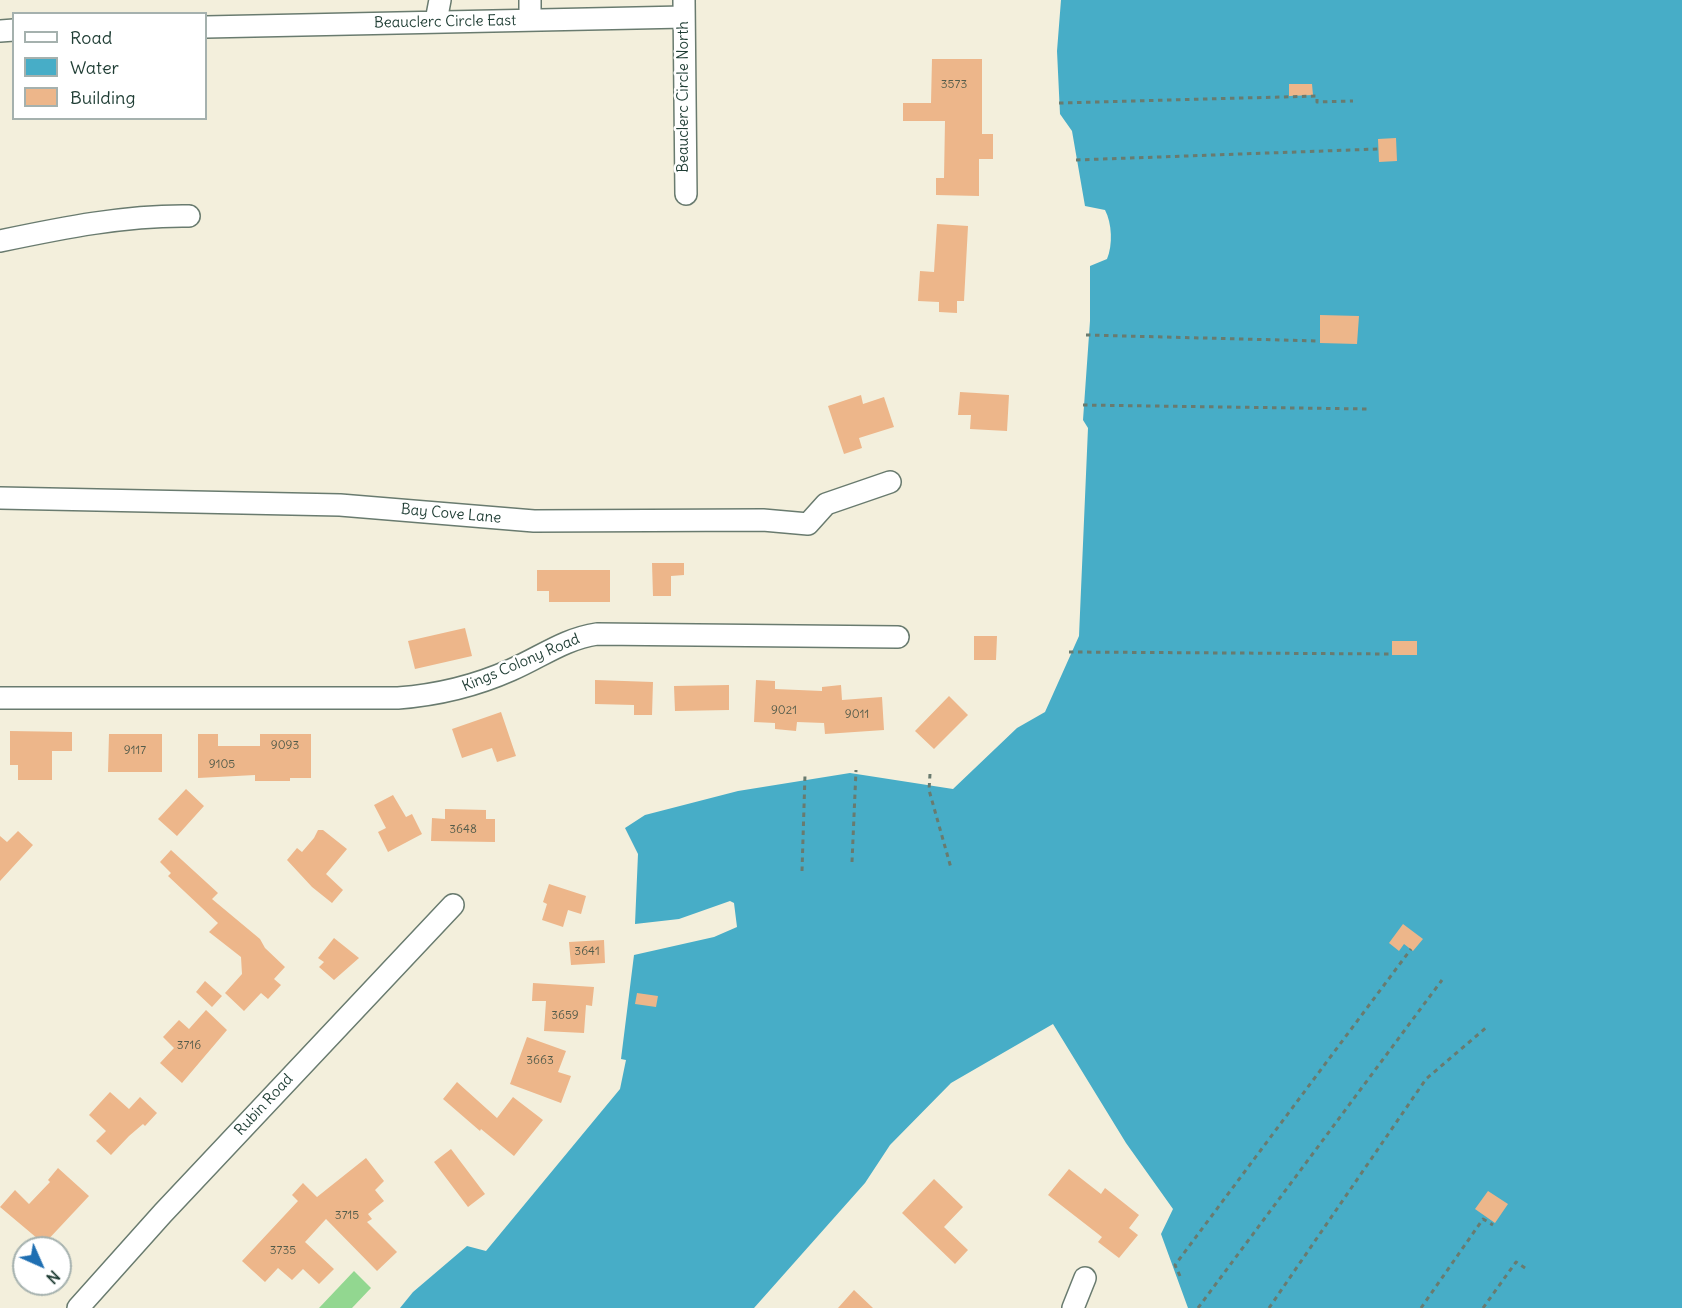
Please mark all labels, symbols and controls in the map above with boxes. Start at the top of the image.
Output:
legend [12,12,207,120]
street label: Beauclerc Circle East [374,12,516,32]
street label: Beauclerc Circle North [675,21,693,173]
text: Road [70,26,112,49]
text: Water [70,56,119,79]
house number: 3573 [941,78,967,92]
text: Building [70,86,135,109]
street label: Bay Cove Lane [400,501,502,527]
street label: Kings Colony Road [460,630,582,696]
house number: 9021 [771,704,797,718]
house number: 9011 [845,708,869,722]
house number: 9093 [271,739,299,753]
house number: 9117 [124,744,146,758]
house number: 9105 [209,758,235,772]
house number: 3648 [449,823,477,837]
house number: 3641 [574,945,600,959]
house number: 3659 [551,1009,579,1023]
house number: 3716 [177,1039,201,1053]
house number: 3663 [526,1054,554,1068]
street label: Rubin Road [231,1071,297,1139]
house number: 3715 [335,1209,359,1223]
north arrow [12,1236,72,1296]
house number: 3735 [270,1244,296,1258]
text: N [42,1266,64,1288]

